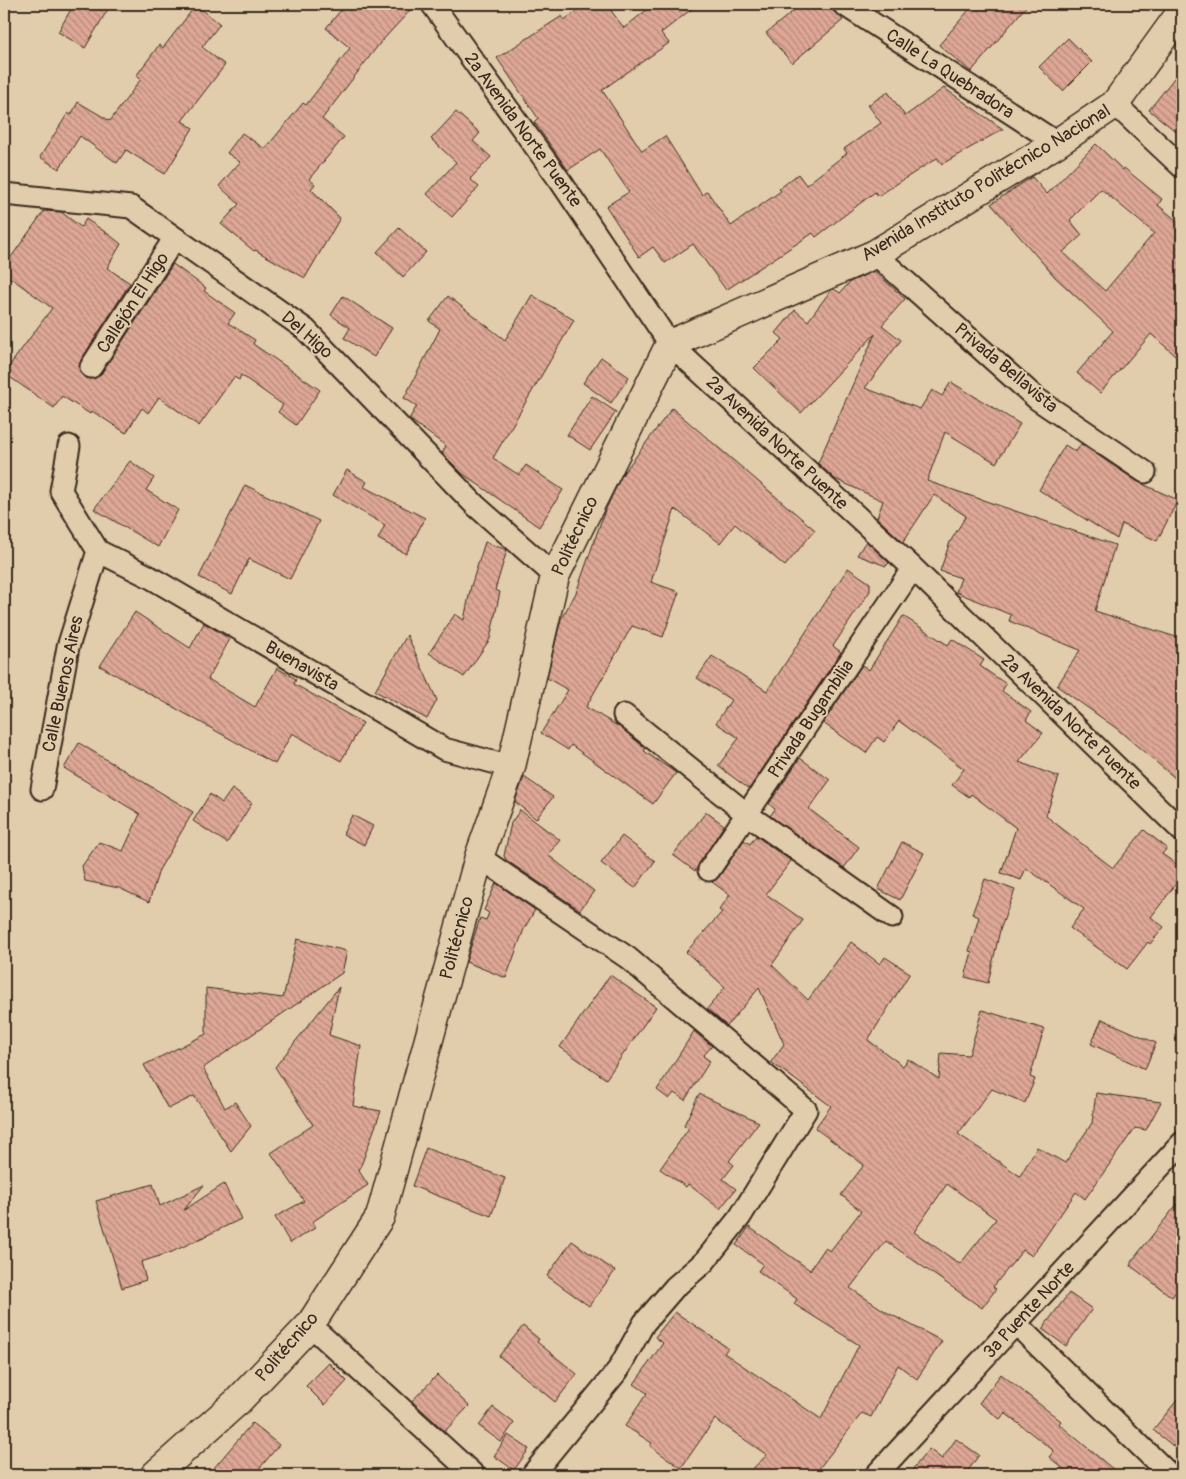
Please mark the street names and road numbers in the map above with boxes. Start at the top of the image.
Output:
street label: Calle La Quebradora [881,24,1019,124]
street label: 2a Avenida Norte Puente [459,48,587,212]
street label: Avenida Instituto Politécnico Nacional [857,99,1115,267]
street label: Callejón El Higo [92,248,174,358]
street label: Del Higo [276,306,338,364]
street label: Privada Bellavista [949,318,1063,418]
street label: 2a Avenida Norte Puente [701,371,853,515]
street label: Politécnico [547,492,604,579]
street label: Calle Buenos Aires [37,614,89,754]
street label: Buenavista [261,636,343,696]
street label: 2a Avenida Norte Puente [996,649,1146,795]
street label: Privada Bugambilia [763,655,859,783]
street label: Politécnico [435,894,479,982]
street label: 3a Puente Norte [978,1257,1080,1363]
street label: Politécnico [250,1307,324,1387]

